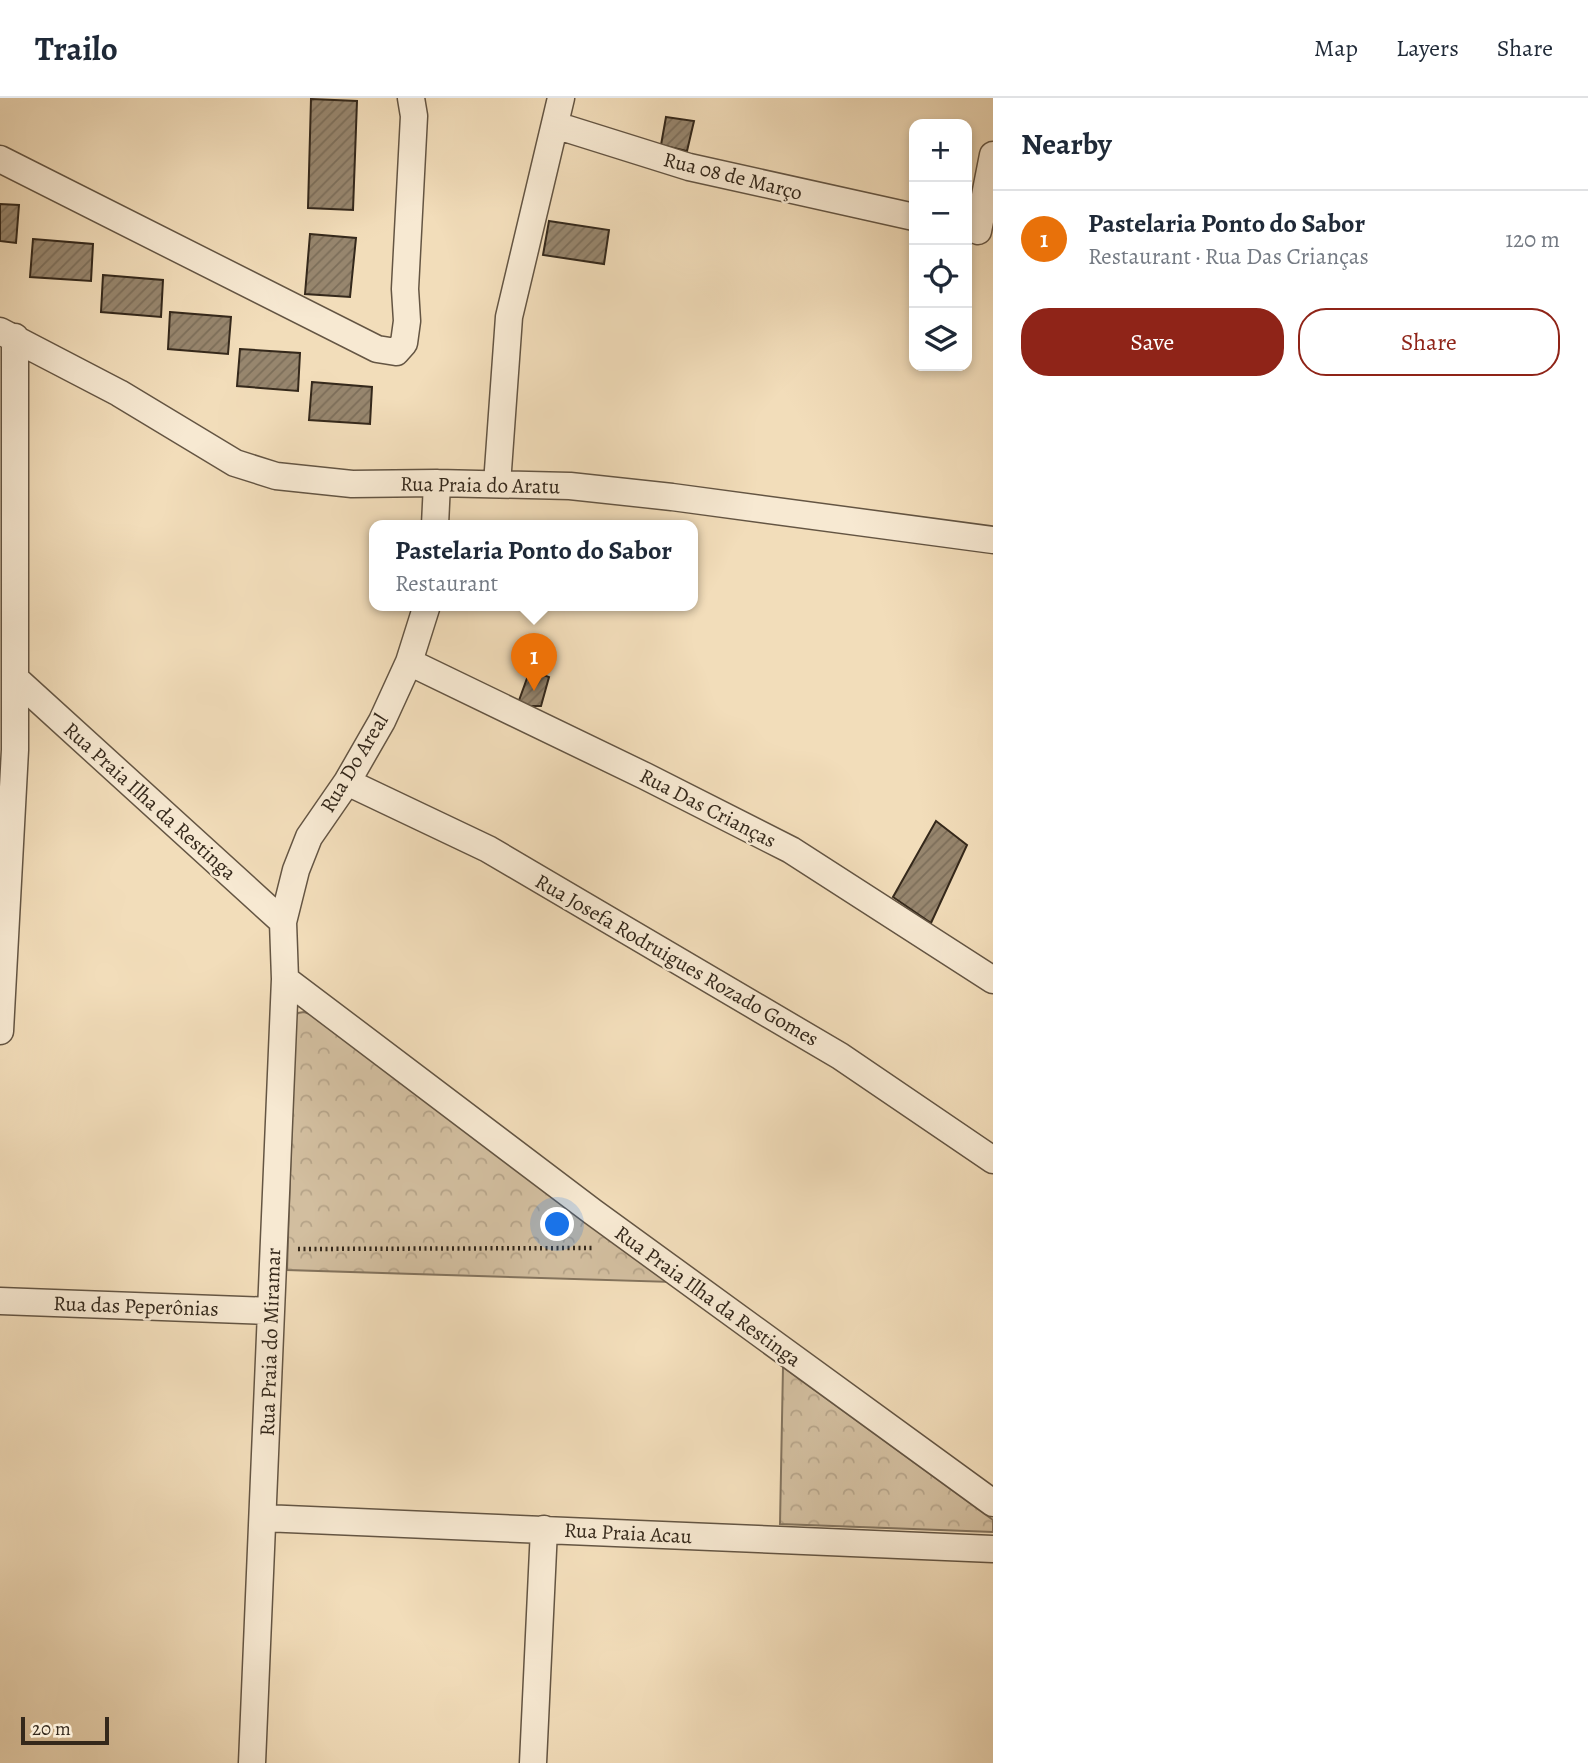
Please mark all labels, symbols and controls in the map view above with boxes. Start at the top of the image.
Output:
text: Trailo [35,26,118,71]
text: Map [1314,32,1358,64]
text: Layers [1396,32,1459,64]
text: Share [1497,32,1553,64]
map controls [909,119,972,371]
button: + [909,119,972,182]
text: Nearby [1021,124,1112,164]
street label: Rua 08 de Março [661,145,805,207]
button: − [909,182,972,245]
text: Pastelaria Ponto do Sabor [1088,206,1365,241]
text: 1 [1040,224,1048,255]
text: 120 m [1505,224,1560,255]
text: Restaurant · Rua Das Crianças [1088,241,1369,272]
button: locate [909,245,972,308]
button: layers [909,308,972,371]
button: Save [1021,308,1284,376]
button: Share [1298,308,1560,376]
street label: Rua Praia do Aratu [400,470,561,500]
popup [369,520,698,611]
text: Pastelaria Ponto do Sabor [395,533,672,568]
text: Restaurant [395,568,498,599]
pin: 1 [511,633,557,691]
street label: Rua Do Areal [313,708,395,818]
street label: Rua Praia Ilha da Restinga [57,716,243,886]
street label: Rua Das Crianças [635,762,781,854]
street label: Rua Josefa Rodruigues Rozado Gomes [530,867,824,1053]
your location [540,1207,574,1241]
street label: Rua Praia Ilha da Restinga [609,1219,807,1373]
street label: Rua Praia do Miramar [253,1247,287,1437]
street label: Rua das Peperônias [53,1289,219,1323]
street label: Rua Praia Acau [563,1516,693,1550]
scale bar [21,1714,108,1746]
text: 20 m [32,1716,71,1742]

